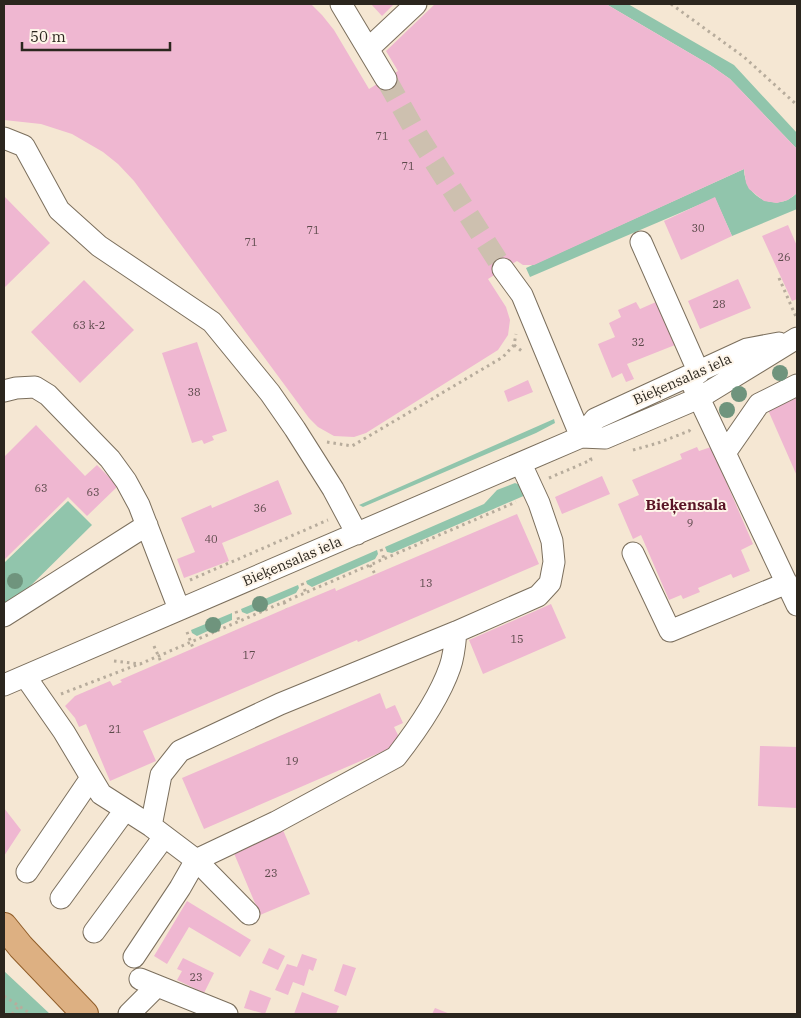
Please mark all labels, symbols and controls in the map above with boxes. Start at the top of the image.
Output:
scale bar [22,20,170,52]
text: 50 m [30,27,66,46]
house number: 71 [375,129,389,143]
house number: 71 [401,159,415,173]
house number: 30 [691,221,705,235]
house number: 71 [306,223,320,237]
house number: 71 [244,235,258,249]
house number: 26 [777,250,791,264]
house number: 28 [712,297,726,311]
house number: 63 k-2 [73,318,105,332]
house number: 32 [631,335,645,349]
street label: Bieķensalas iela [630,349,734,409]
house number: 38 [187,385,201,399]
house number: 63 [34,481,48,495]
house number: 63 [86,485,100,499]
district label: Bieķensala [645,495,727,515]
house number: 36 [253,501,267,515]
house number: 9 [687,516,693,530]
house number: 40 [204,532,218,546]
street label: Bieķensalas iela [240,532,345,590]
house number: 13 [419,576,433,590]
house number: 15 [510,632,524,646]
house number: 17 [242,648,256,662]
house number: 21 [108,722,122,736]
house number: 19 [285,754,299,768]
house number: 23 [264,866,278,880]
house number: 23 [189,970,203,984]

